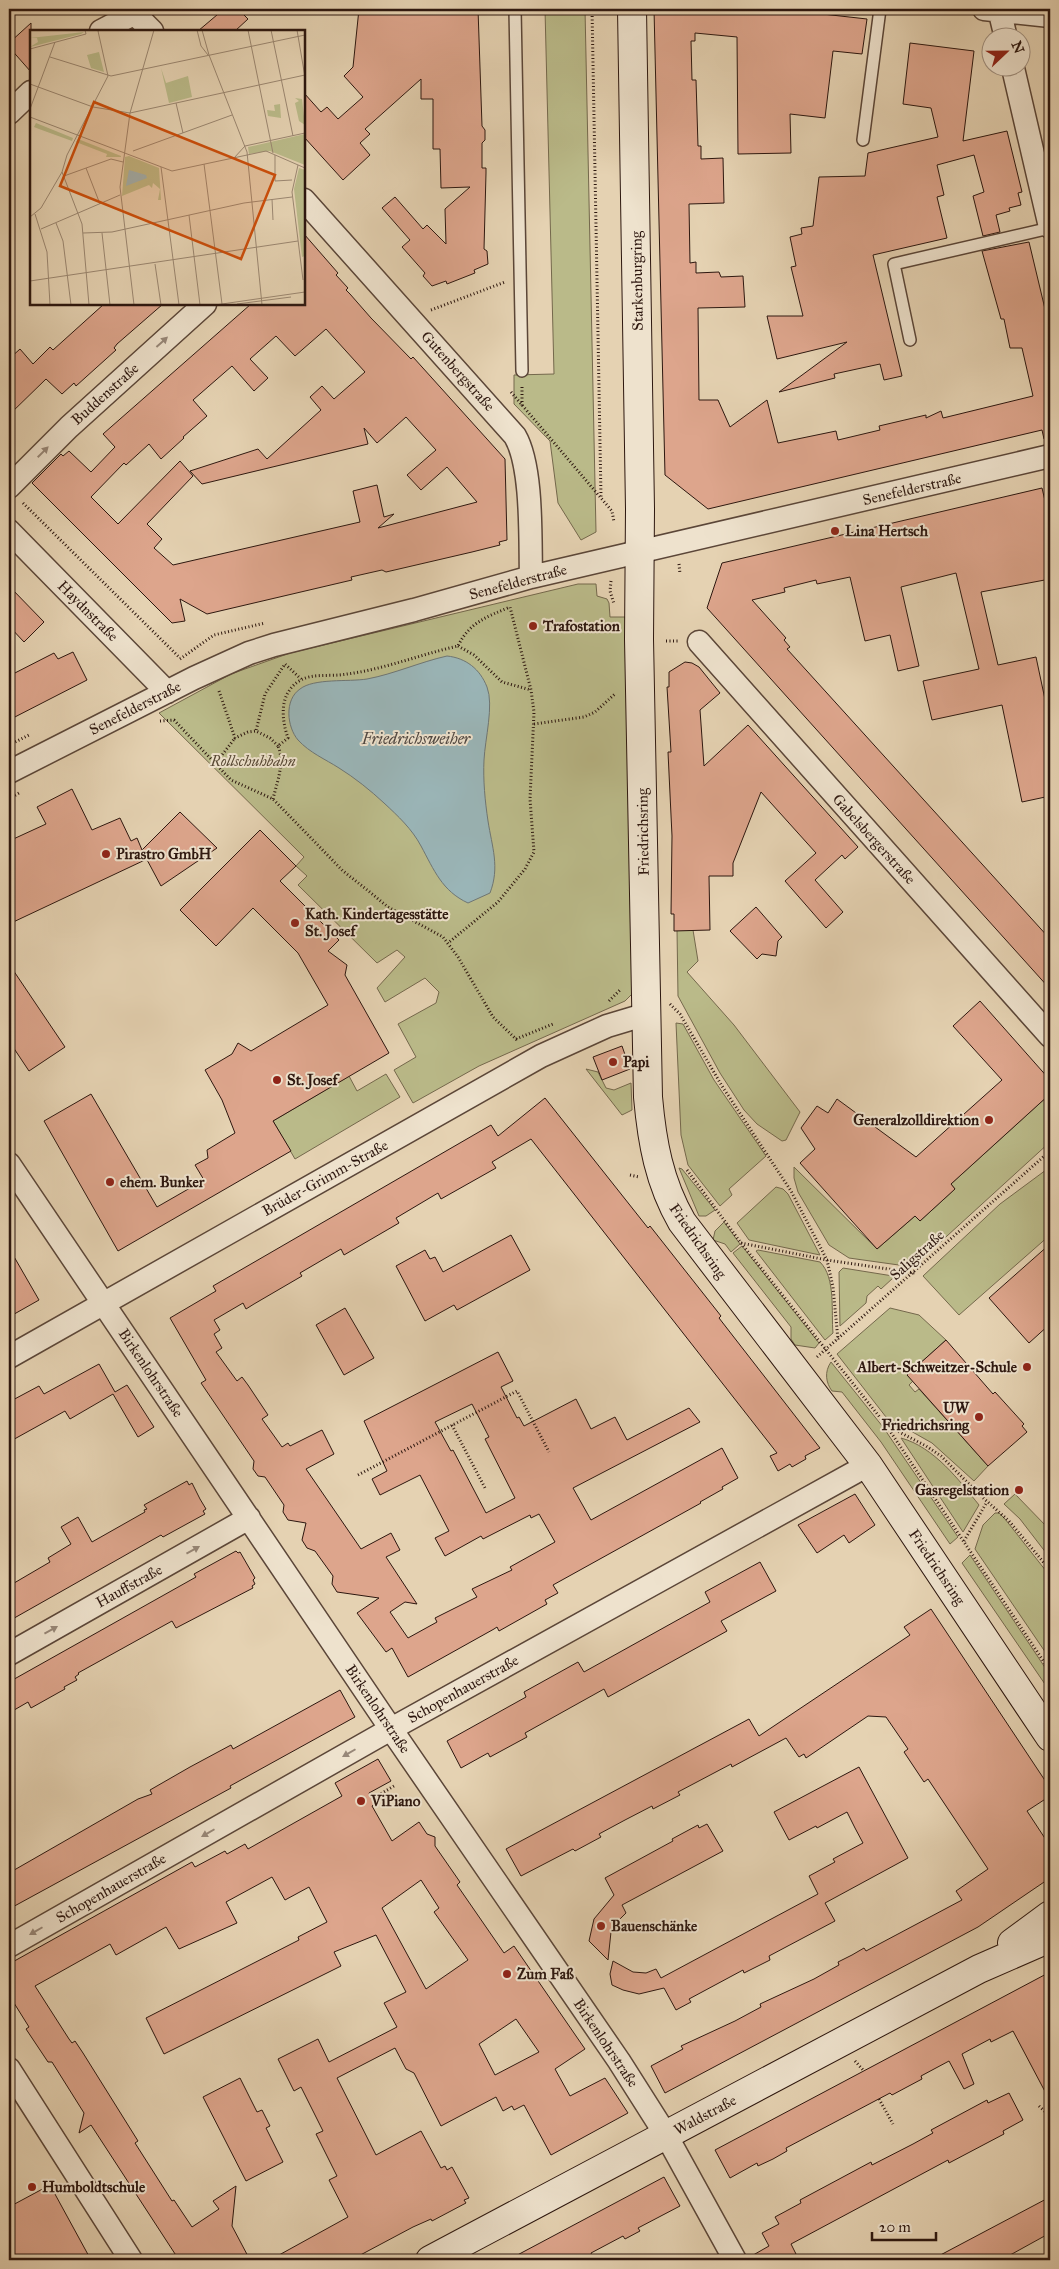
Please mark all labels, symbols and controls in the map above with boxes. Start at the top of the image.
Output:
north arrow [982,28,1032,78]
inset map [30,30,305,305]
text: N [1007,39,1028,56]
street label: Starkenburgring [627,230,647,331]
street label: Gutenbergstraße [417,327,499,415]
one-way arrow [156,336,168,348]
street label: Buddenstraße [68,359,142,429]
one-way arrow [37,447,49,459]
street label: Senefelderstraße [861,469,963,509]
place label: Lina Hertsch [845,522,929,540]
marker: Lina Hertsch [829,525,841,537]
street label: Senefelderstraße [467,560,569,604]
street label: Haydnstraße [54,577,122,645]
place label: Trafostation [542,617,621,635]
marker: Trafostation [527,620,539,632]
street label: Senefelderstraße [86,677,184,739]
water label: Friedrichsweiher [361,729,472,748]
park label: Rollschuhbahn [210,752,296,770]
street label: Friedrichsring [633,787,653,876]
street label: Gabelsbergerstraße [829,790,919,888]
place label: Pirastro GmbH [116,845,211,863]
marker: Pirastro GmbH [100,848,112,860]
place label: Kath. Kindertagesstätte St. Josef [305,905,449,941]
marker: Kath. Kindertagesstätte St. Josef [289,917,301,929]
place label: Papi [623,1053,650,1072]
marker: Papi [607,1056,619,1068]
place label: St. Josef [287,1071,340,1090]
marker: St. Josef [271,1074,283,1086]
place label: Generalzolldirektion [853,1111,980,1129]
marker: Generalzolldirektion [983,1114,995,1126]
street label: Brüder-Grimm-Straße [259,1136,391,1220]
place label: ehem. Bunker [120,1173,205,1191]
marker: ehem. Bunker [104,1176,116,1188]
street label: Friedrichsring [666,1200,731,1283]
street label: Saligstraße [886,1226,948,1284]
street label: Birkenlohrstraße [115,1325,187,1421]
place label: Albert-Schweitzer-Schule [856,1358,1018,1376]
marker: Albert-Schweitzer-Schule [1021,1361,1033,1373]
place label: UW Friedrichsring [881,1399,970,1435]
marker: UW Friedrichsring [973,1411,985,1423]
place label: Gasregelstation [915,1481,1010,1500]
marker: Gasregelstation [1013,1484,1025,1496]
street label: Friedrichsring [905,1526,970,1609]
one-way arrow [186,1545,199,1554]
street label: Hauffstraße [93,1560,165,1612]
one-way arrow [45,1625,58,1634]
street label: Schopenhauerstraße [404,1651,522,1727]
street label: Birkenlohrstraße [342,1661,414,1757]
one-way arrow [341,1749,356,1757]
place label: ViPiano [370,1792,421,1810]
marker: ViPiano [355,1795,367,1807]
one-way arrow [201,1829,214,1838]
street label: Schopenhauerstraße [53,1849,169,1927]
place label: Bauenschänke [611,1917,698,1935]
marker: Bauenschänke [595,1920,607,1932]
one-way arrow [28,1927,43,1935]
place label: Zum Faß [517,1965,574,1983]
marker: Zum Faß [501,1968,513,1980]
street label: Birkenlohrstraße [570,1995,642,2091]
street label: Waldstraße [671,2091,739,2139]
place label: Humboldtschule [42,2178,146,2196]
marker: Humboldtschule [26,2181,38,2193]
scale bar [872,2209,935,2241]
text: 20 m [879,2218,911,2236]

